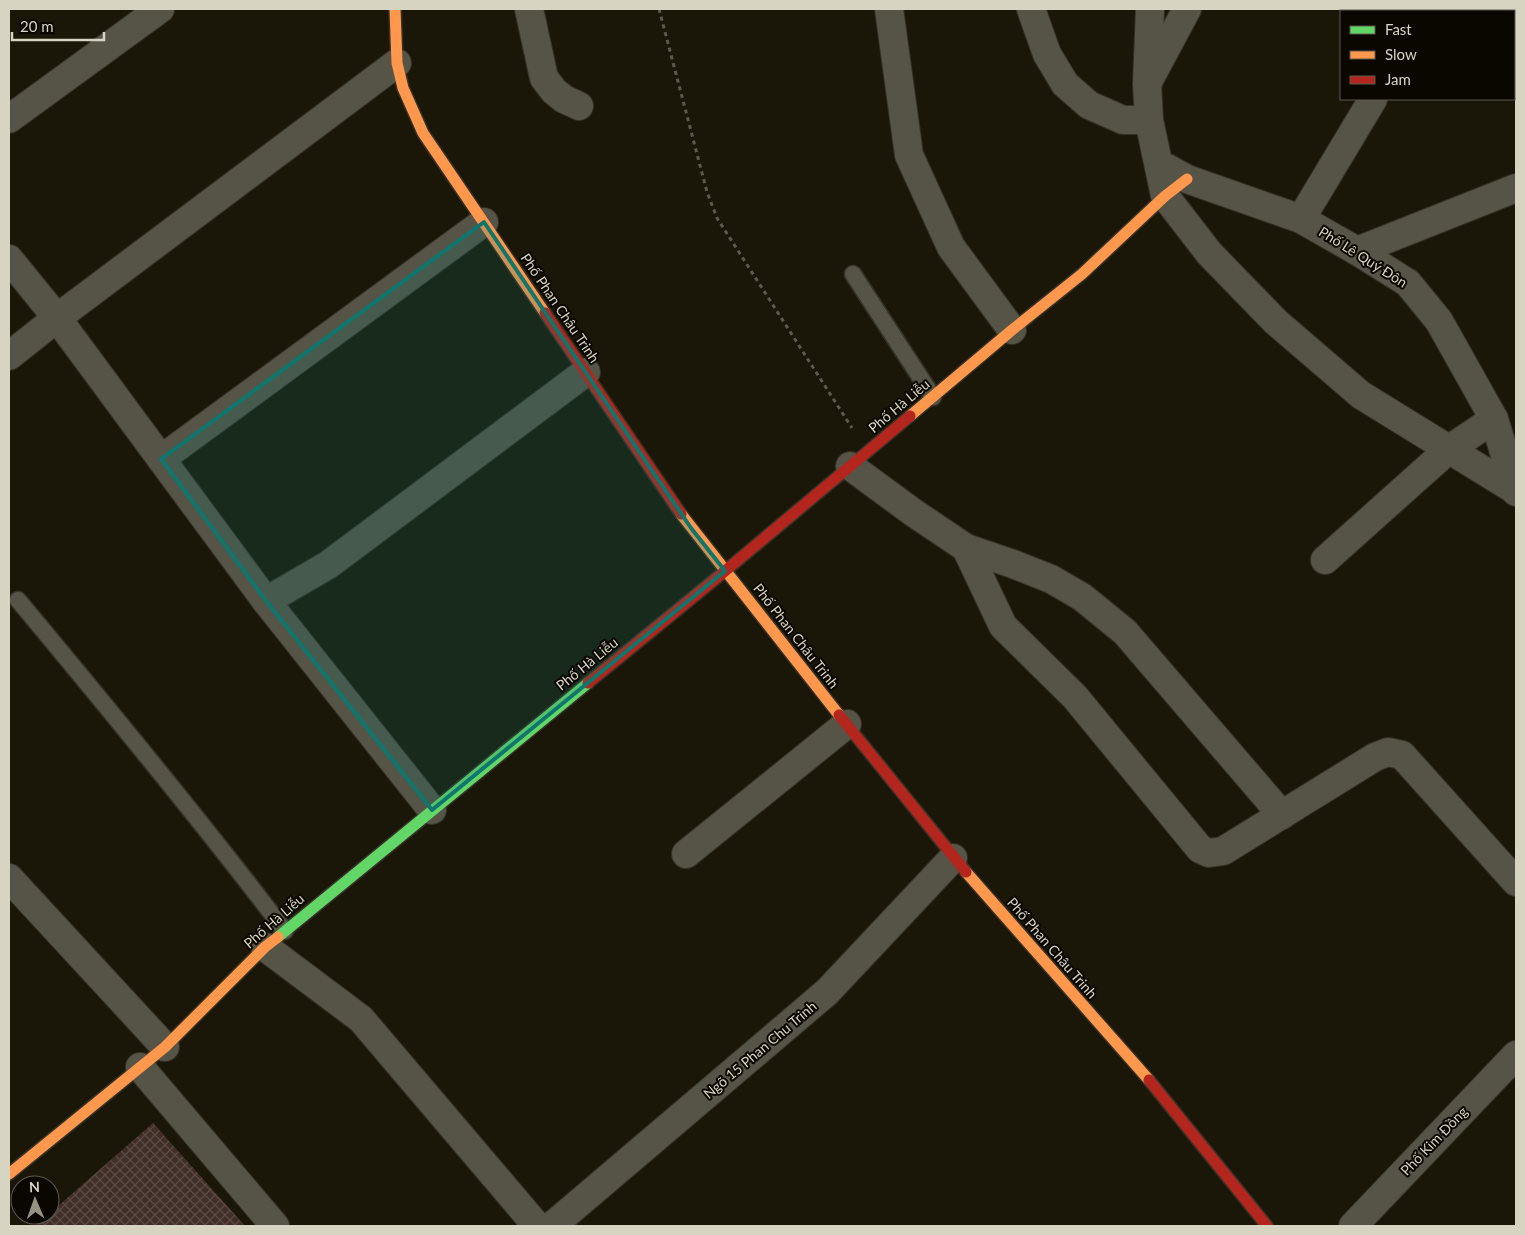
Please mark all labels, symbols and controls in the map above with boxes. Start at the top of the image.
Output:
scale bar [12,10,105,42]
legend [1340,10,1515,100]
text: 20 m [20,17,54,35]
text: Fast [1385,20,1412,38]
text: Slow [1385,45,1417,63]
text: Jam [1385,70,1411,88]
street label: Phố Lê Quý Đôn [1316,223,1411,291]
street label: Phố Phan Châu Trinh [518,250,603,366]
street label: Phố Hà Liễu [865,375,933,436]
street label: Phố Phan Châu Trinh [750,580,843,691]
street label: Phố Hà Liễu [552,634,621,694]
street label: Phố Hà Liễu [240,890,307,951]
street label: Phố Phan Châu Trinh [1004,894,1101,1002]
street label: Ngõ 15 Phan Chu Trinh [700,997,820,1102]
street label: Phố Kim Đồng [1397,1103,1471,1179]
north arrow [10,1175,60,1225]
text: N [29,1178,40,1195]

